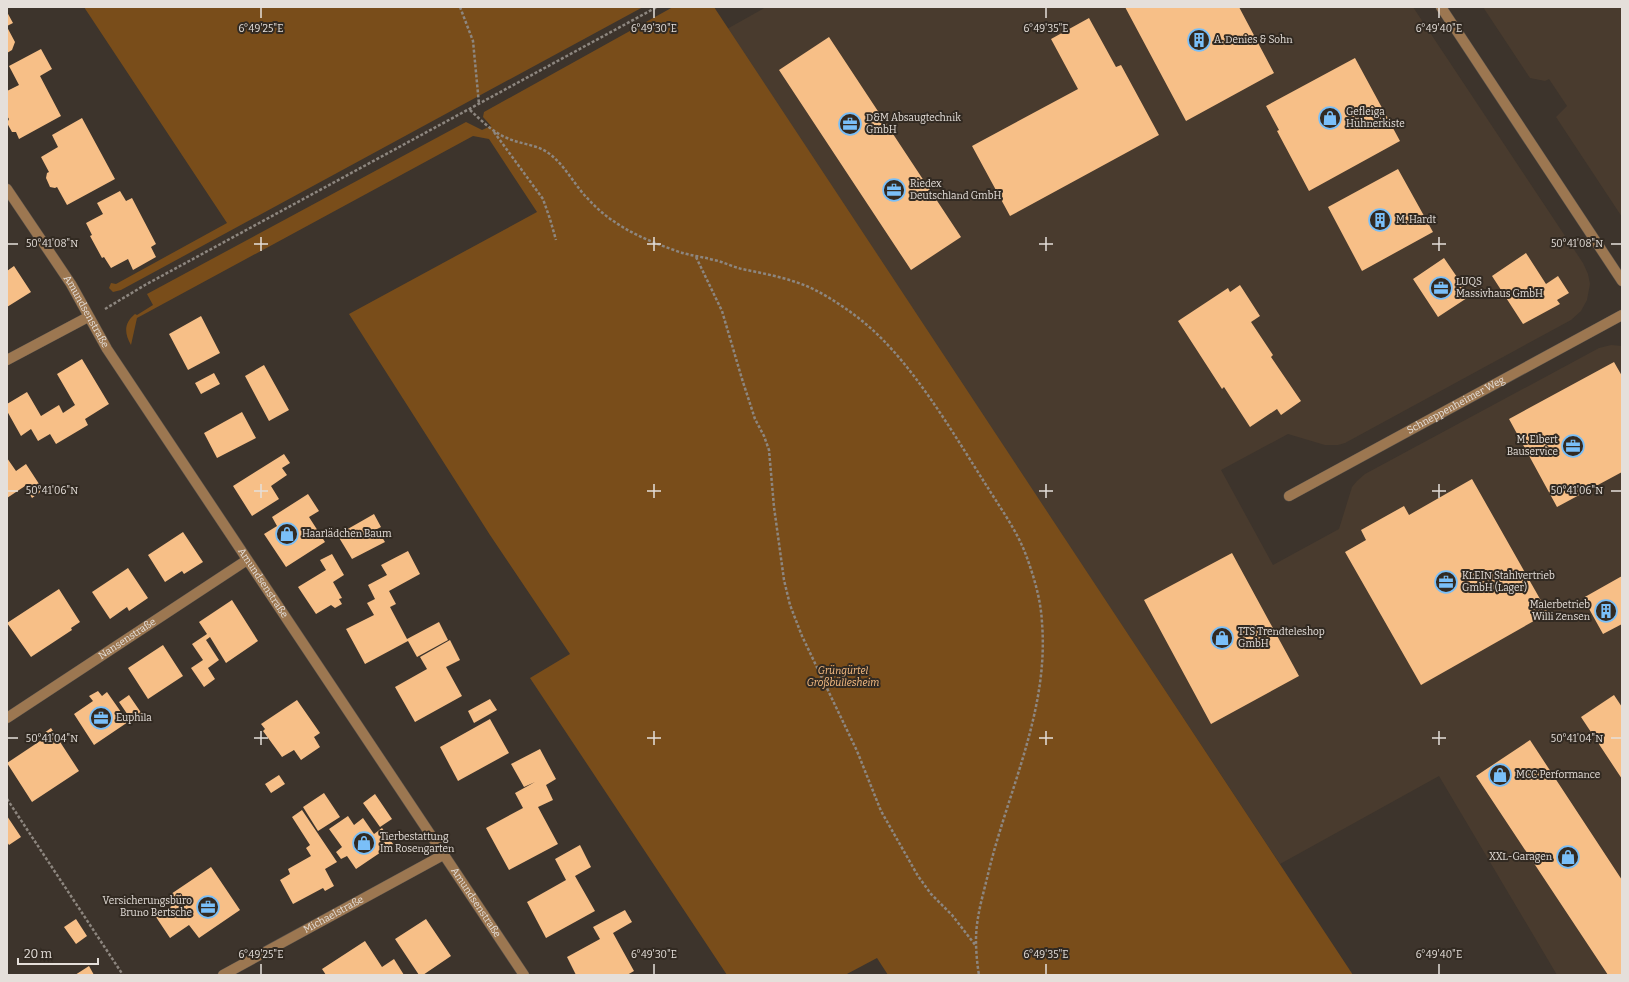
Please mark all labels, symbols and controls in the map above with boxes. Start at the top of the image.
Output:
text: 6°49'25"E [239,23,283,35]
text: 6°49'30"E [631,23,677,35]
text: 6°49'35"E [1023,23,1069,35]
text: 6°49'40"E [1416,23,1462,35]
building icon: A. Denies & Sohn [1186,27,1212,53]
place label: A. Denies & Sohn [1214,34,1293,46]
shop icon: Gefleiga Hühnerkiste [1317,105,1343,131]
place label: Gefleiga Hühnerkiste [1346,106,1405,130]
office icon: D&M Absaugtechnik GmbH [837,111,863,137]
place label: D&M Absaugtechnik GmbH [866,112,961,136]
office icon: Riedex Deutschland GmbH [881,177,907,203]
place label: Riedex Deutschland GmbH [910,178,1001,202]
building icon: M. Hardt [1367,207,1393,233]
place label: M. Hardt [1396,214,1436,226]
text: 50°41'08"N [26,238,78,250]
text: 50°41'08"N [1551,238,1603,250]
street label: Amundsenstraße [61,273,111,350]
office icon: LUQS Massivhaus GmbH [1428,275,1454,301]
place label: LUQS Massivhaus GmbH [1456,276,1543,300]
street label: Schneppenheimer Weg [1405,374,1507,437]
office icon: M. Elbert Bauservice [1560,433,1586,459]
place label: M. Elbert Bauservice [1507,434,1558,458]
text: 50°41'06"N [26,485,78,497]
text: 50°41'06"N [1551,485,1603,497]
shop icon: Haarlädchen Baum [274,521,300,547]
place label: Haarlädchen Baum [302,528,392,540]
street label: Amundsenstraße [235,546,290,620]
office icon: KLEIN Stahlvertrieb GmbH (Lager) [1433,569,1459,595]
place label: KLEIN Stahlvertrieb GmbH (Lager) [1462,570,1555,594]
building icon: Malerbetrieb Willi Zensen [1593,598,1619,624]
place label: Malerbetrieb Willi Zensen [1530,599,1591,623]
street label: Nansenstraße [96,616,158,662]
shop icon: TTS Trendteleshop GmbH [1209,625,1235,651]
place label: TTS Trendteleshop GmbH [1238,626,1325,650]
park label: Grüngürtel Großbüllesheim [807,665,879,689]
office icon: Euphila [88,705,114,731]
place label: Euphila [116,712,152,724]
text: 50°41'04"N [26,733,78,745]
text: 50°41'04"N [1551,733,1603,745]
shop icon: MCC Performance [1487,762,1513,788]
place label: MCC Performance [1516,769,1600,781]
shop icon: Tierbestattung Im Rosengarten [351,830,377,856]
place label: Tierbestattung Im Rosengarten [380,831,455,855]
shop icon: XXL-Garagen [1555,844,1581,870]
place label: XXL-Garagen [1489,851,1553,863]
street label: Amundsenstraße [448,865,503,940]
street label: Michaelstraße [301,893,366,936]
office icon: Versicherungsbüro Bruno Bertsche [195,894,221,920]
place label: Versicherungsbüro Bruno Bertsche [103,895,192,919]
scale bar [18,940,98,966]
text: 20 m [24,947,53,961]
text: 6°49'25"E [239,949,283,961]
text: 6°49'30"E [631,949,677,961]
text: 6°49'35"E [1023,949,1069,961]
text: 6°49'40"E [1416,949,1462,961]

